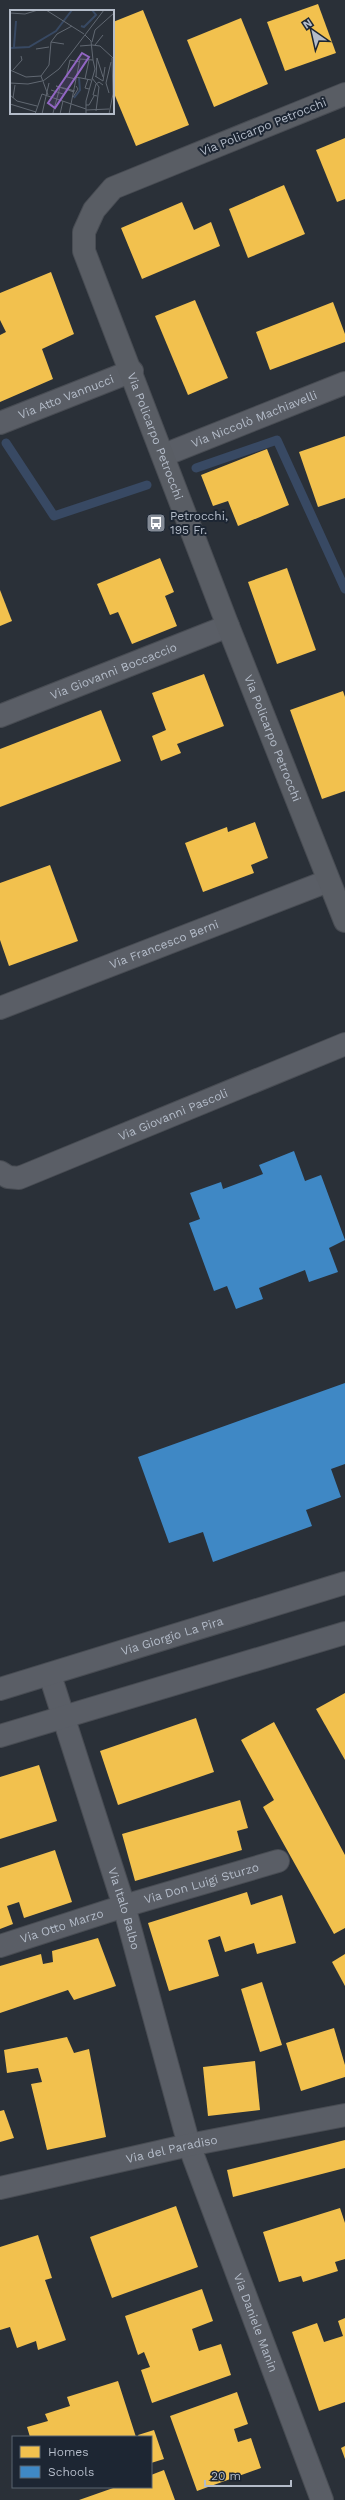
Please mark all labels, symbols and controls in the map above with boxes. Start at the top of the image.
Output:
inset map [10,10,114,114]
north arrow [293,12,333,52]
text: N [301,16,315,32]
street label: Via Policarpo Petrocchi [198,95,328,159]
street label: Via Policarpo Petrocchi [124,371,186,502]
street label: Via Atto Vannucci [16,372,116,422]
street label: Via Niccolò Machiavelli [189,388,319,450]
place label: Petrocchi, 195 Fr. [170,509,228,537]
bus stop icon: Petrocchi, 195 Fr. [145,512,167,534]
street label: Via Giovanni Boccaccio [48,640,179,702]
street label: Via Policarpo Petrocchi [241,673,304,804]
street label: Via Francesco Berni [108,917,221,972]
street label: Via Giovanni Pascoli [116,1086,230,1143]
street label: Via Giorgio La Pira [119,1614,225,1658]
street label: Via Don Luigi Sturzo [142,1860,260,1907]
street label: Via Italo Balbo [105,1866,143,1951]
street label: Via Otto Marzo [19,1906,105,1946]
street label: Via del Paradiso [125,2133,219,2166]
street label: Via Daniele Manin [231,2271,280,2374]
legend [12,2436,152,2488]
text: Homes [48,2445,89,2459]
scale bar [205,2462,291,2488]
text: Schools [48,2465,94,2479]
text: 20 m [211,2469,241,2483]

